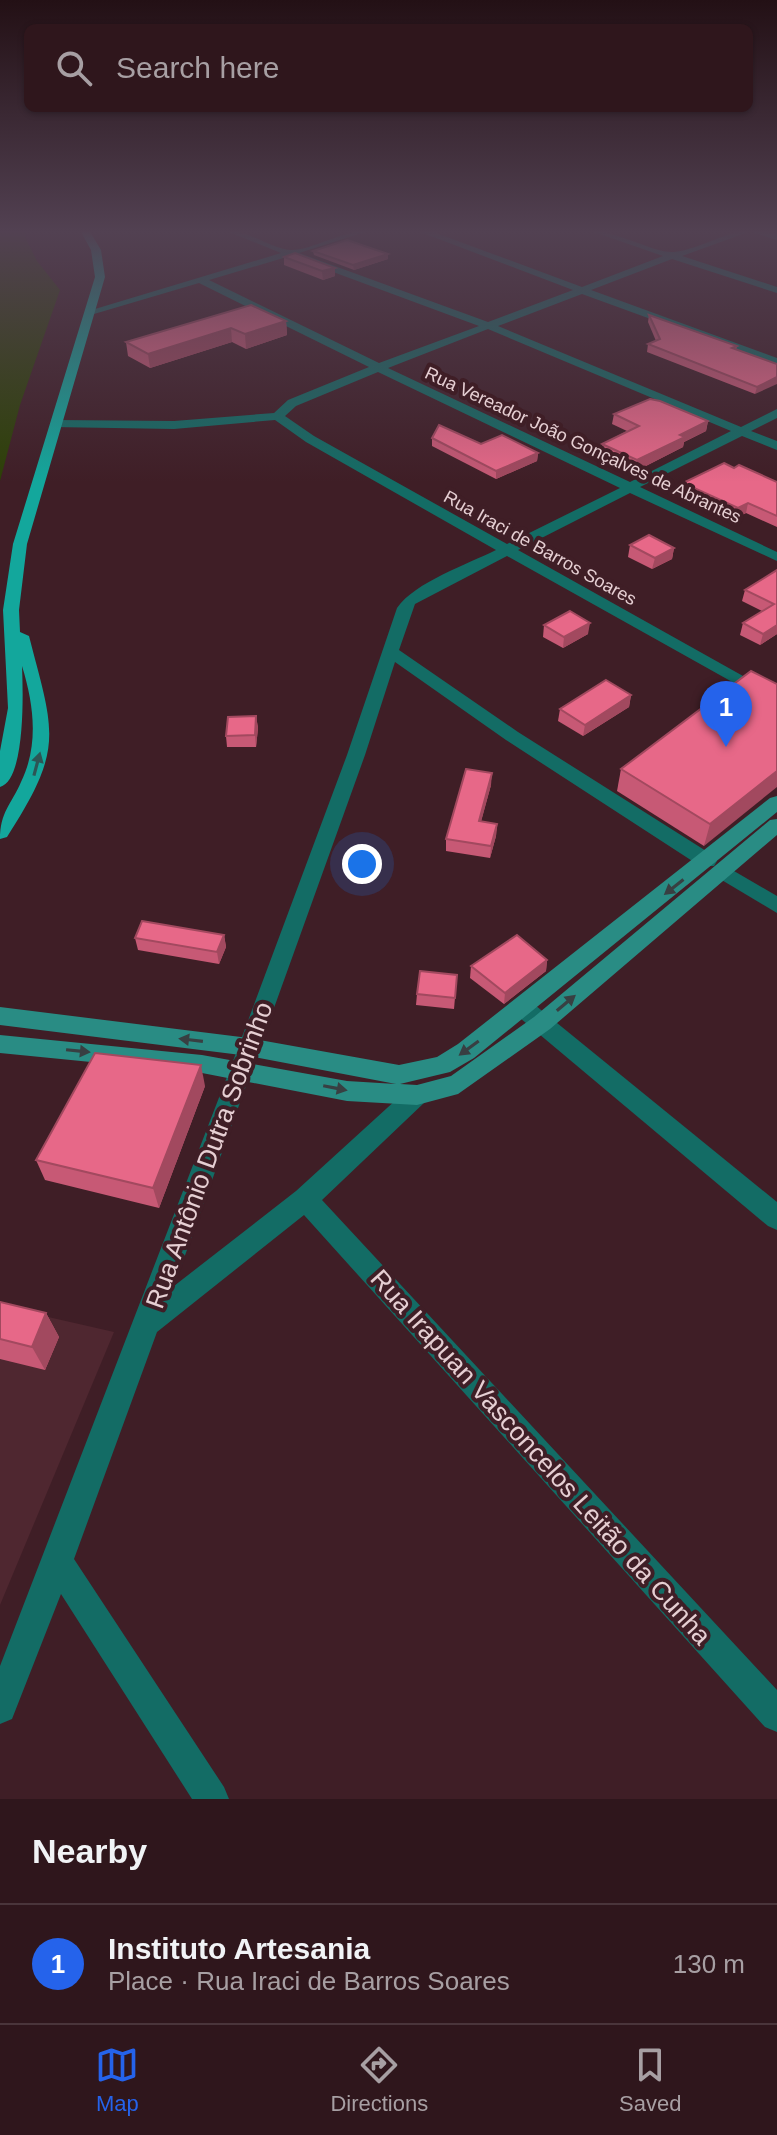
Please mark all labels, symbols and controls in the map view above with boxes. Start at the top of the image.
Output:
search box [24,24,753,112]
icon: search [52,46,96,90]
text: Search here [116,51,279,84]
street label: Rua Vereador João Gonçalves de Abrantes [422,363,744,527]
street label: Rua Iraci de Barros Soares [440,487,640,609]
pin: 1 [700,681,752,747]
one-way arrow [32,752,44,777]
your location [342,844,382,884]
one-way arrow [664,878,684,895]
one-way arrow [556,995,576,1012]
street label: Rua Antônio Dutra Sobrinho [140,998,278,1312]
one-way arrow [178,1033,203,1046]
one-way arrow [459,1040,480,1055]
one-way arrow [66,1044,91,1057]
one-way arrow [322,1083,347,1095]
street label: Rua Irapuan Vasconcelos Leitão da Cunha [365,1263,718,1651]
text: Nearby [32,1832,147,1870]
text: Instituto Artesania [108,1932,370,1965]
text: 1 [51,1949,65,1979]
text: 130 m [673,1949,745,1979]
text: Place · Rua Iraci de Barros Soares [108,1966,510,1996]
tab: Map [95,2043,139,2117]
tab: Directions [330,2043,428,2117]
tab: Saved [619,2043,682,2117]

